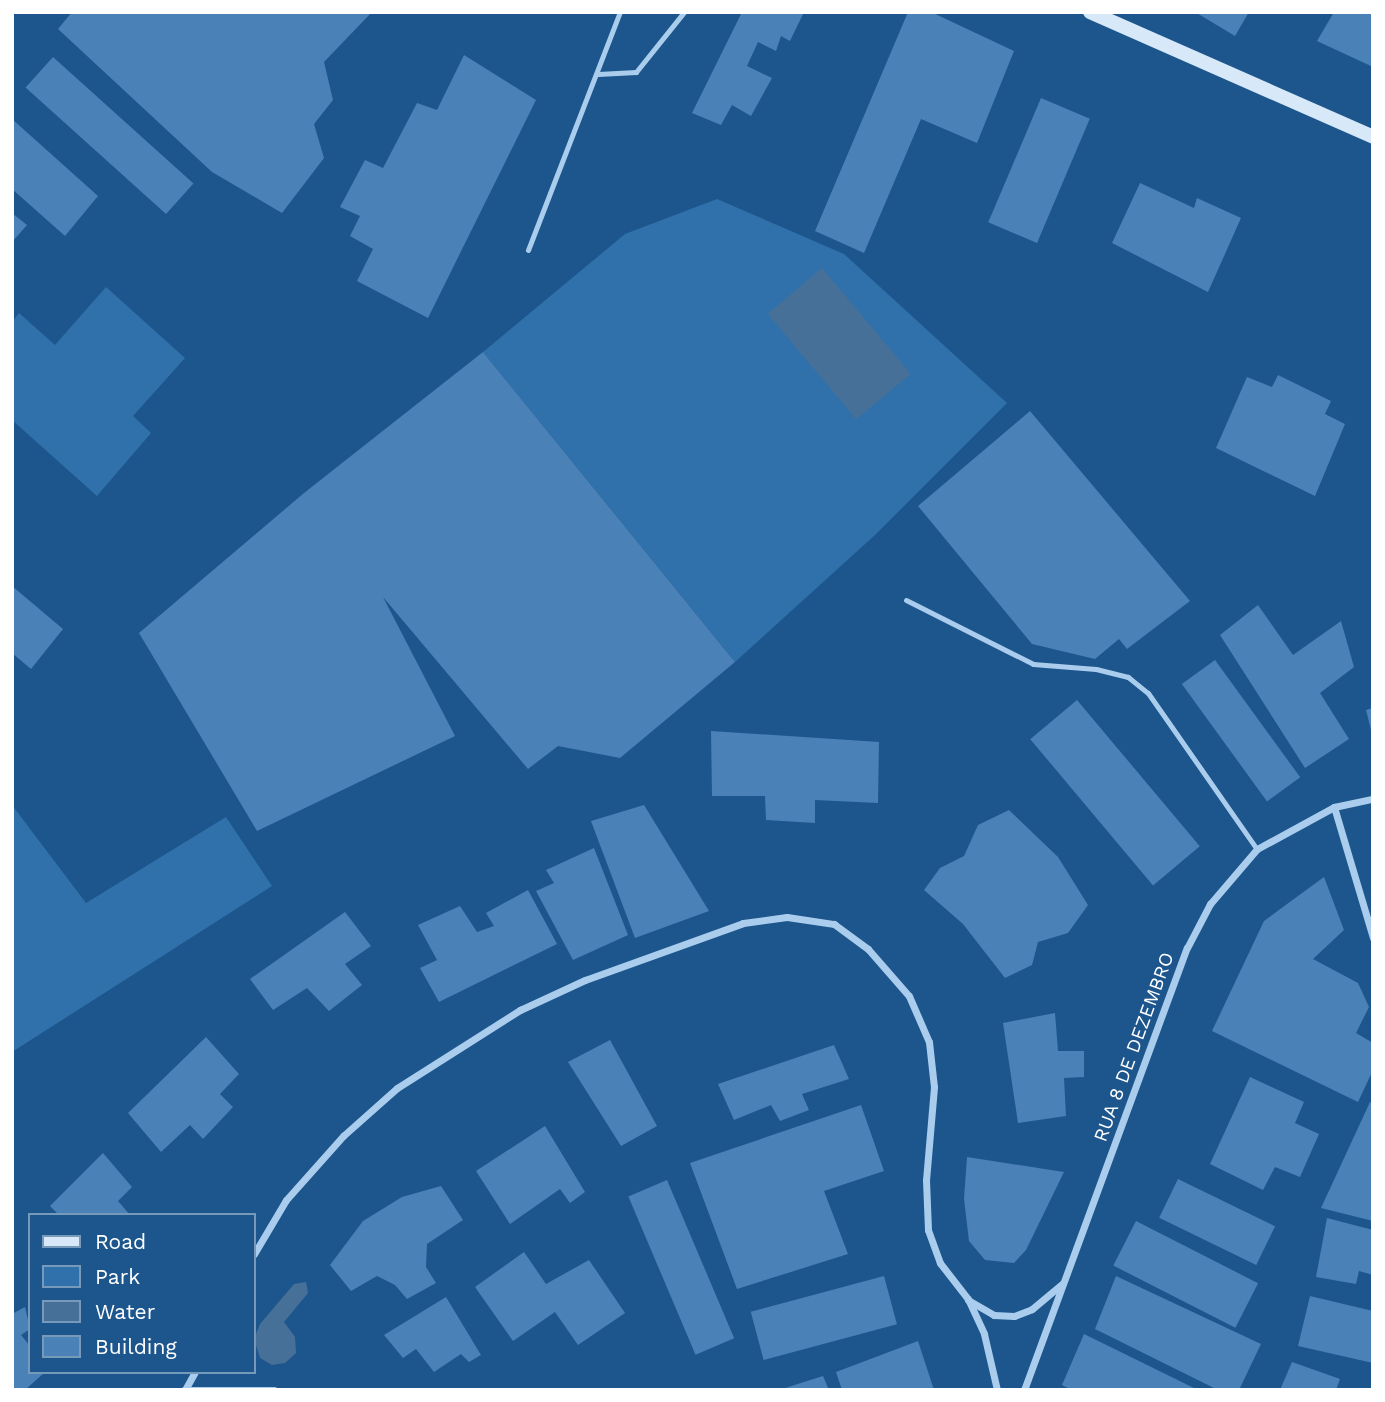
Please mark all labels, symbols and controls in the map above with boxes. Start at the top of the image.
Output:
street label: RUA 8 DE DEZEMBRO [1089,949,1179,1145]
legend [28,1213,256,1374]
text: Road [95,1229,146,1254]
text: Park [95,1264,140,1289]
text: Water [95,1299,155,1324]
text: Building [95,1334,177,1359]

